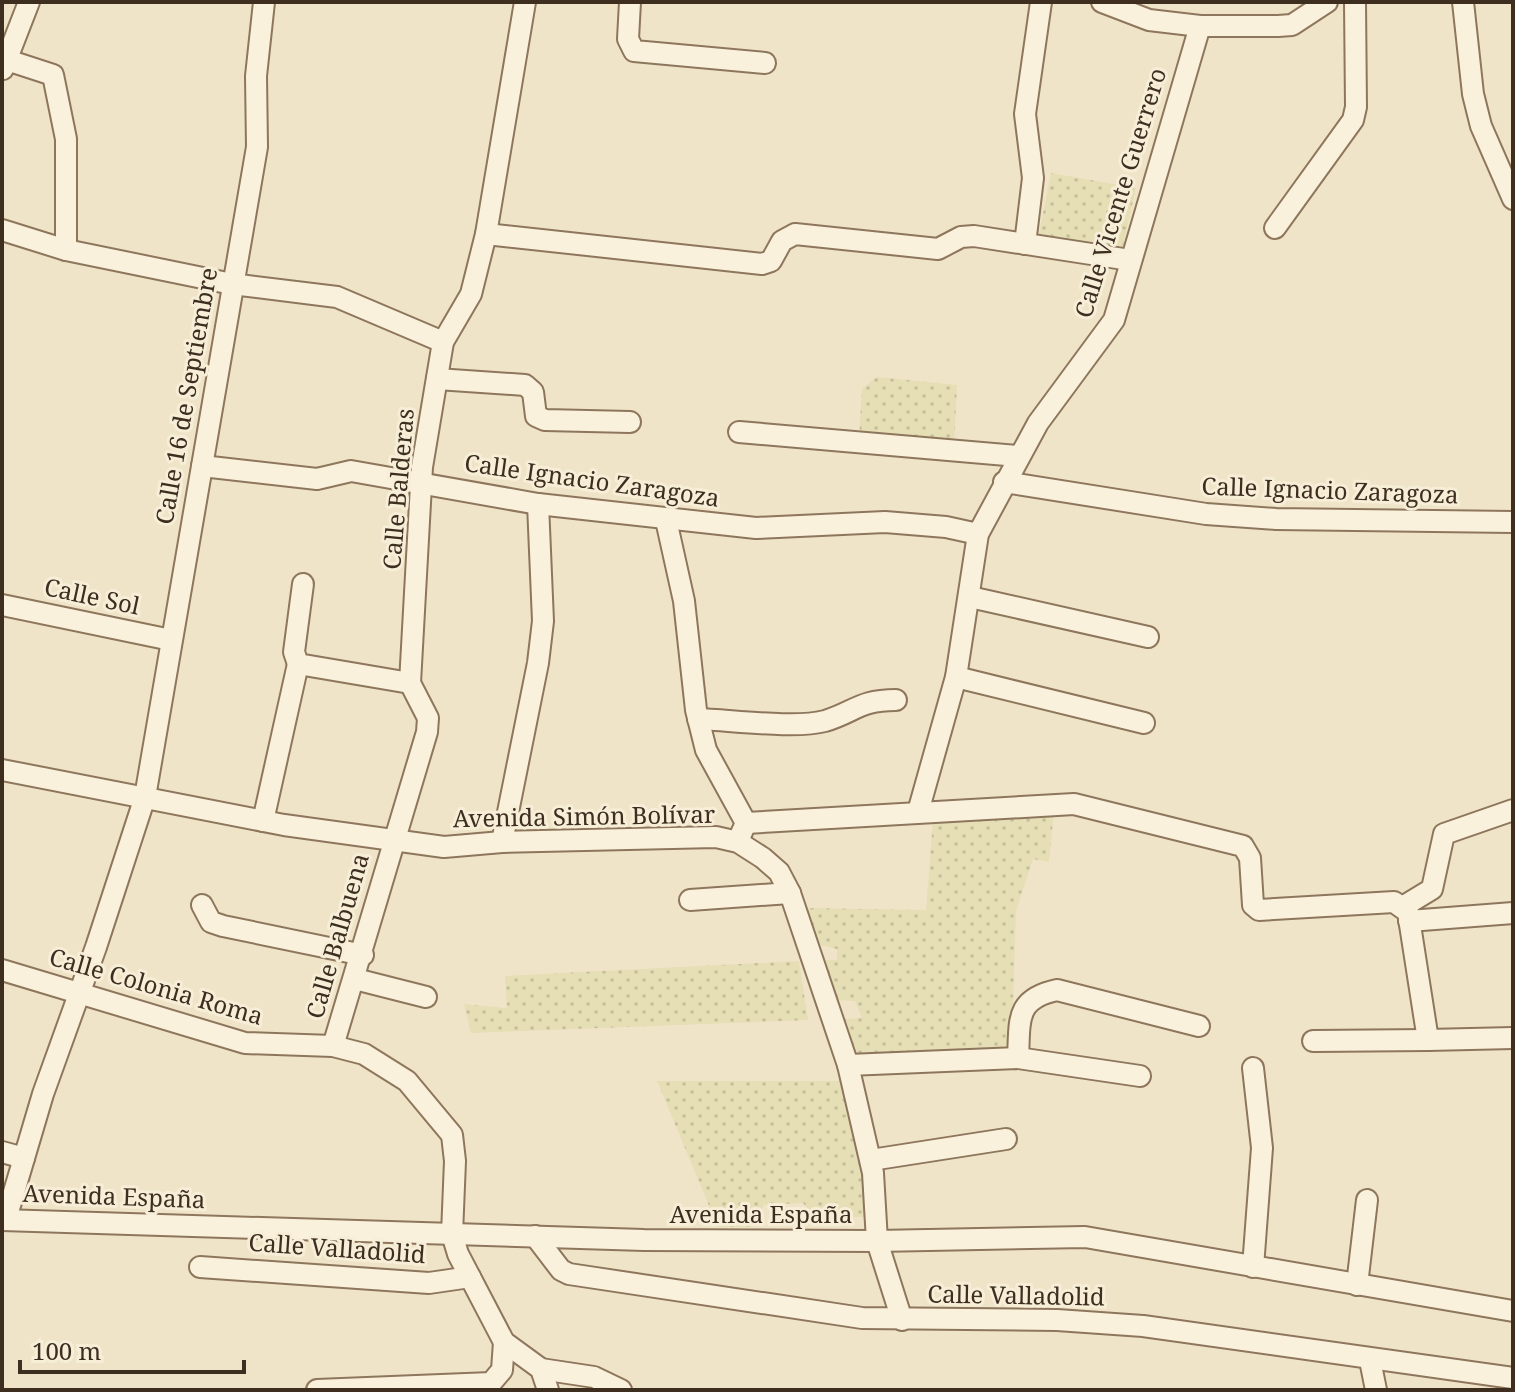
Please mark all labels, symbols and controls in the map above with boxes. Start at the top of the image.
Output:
street label: Calle Vicente Guerrero [1066,64,1173,321]
street label: Calle 16 de Septiembre [147,265,224,527]
street label: Calle Balderas [374,407,421,571]
street label: Calle Ignacio Zaragoza [463,445,722,514]
street label: Calle Ignacio Zaragoza [1201,469,1459,510]
street label: Calle Sol [42,569,144,622]
street label: Avenida Simón Bolívar [453,797,715,834]
street label: Calle Balbuena [297,849,376,1022]
street label: Calle Colonia Roma [46,939,267,1032]
street label: Avenida España [22,1176,206,1215]
street label: Avenida España [670,1197,852,1230]
street label: Calle Valladolid [248,1225,427,1270]
street label: Calle Valladolid [927,1276,1105,1313]
scale bar [20,1324,244,1374]
text: 100 m [32,1334,101,1367]

